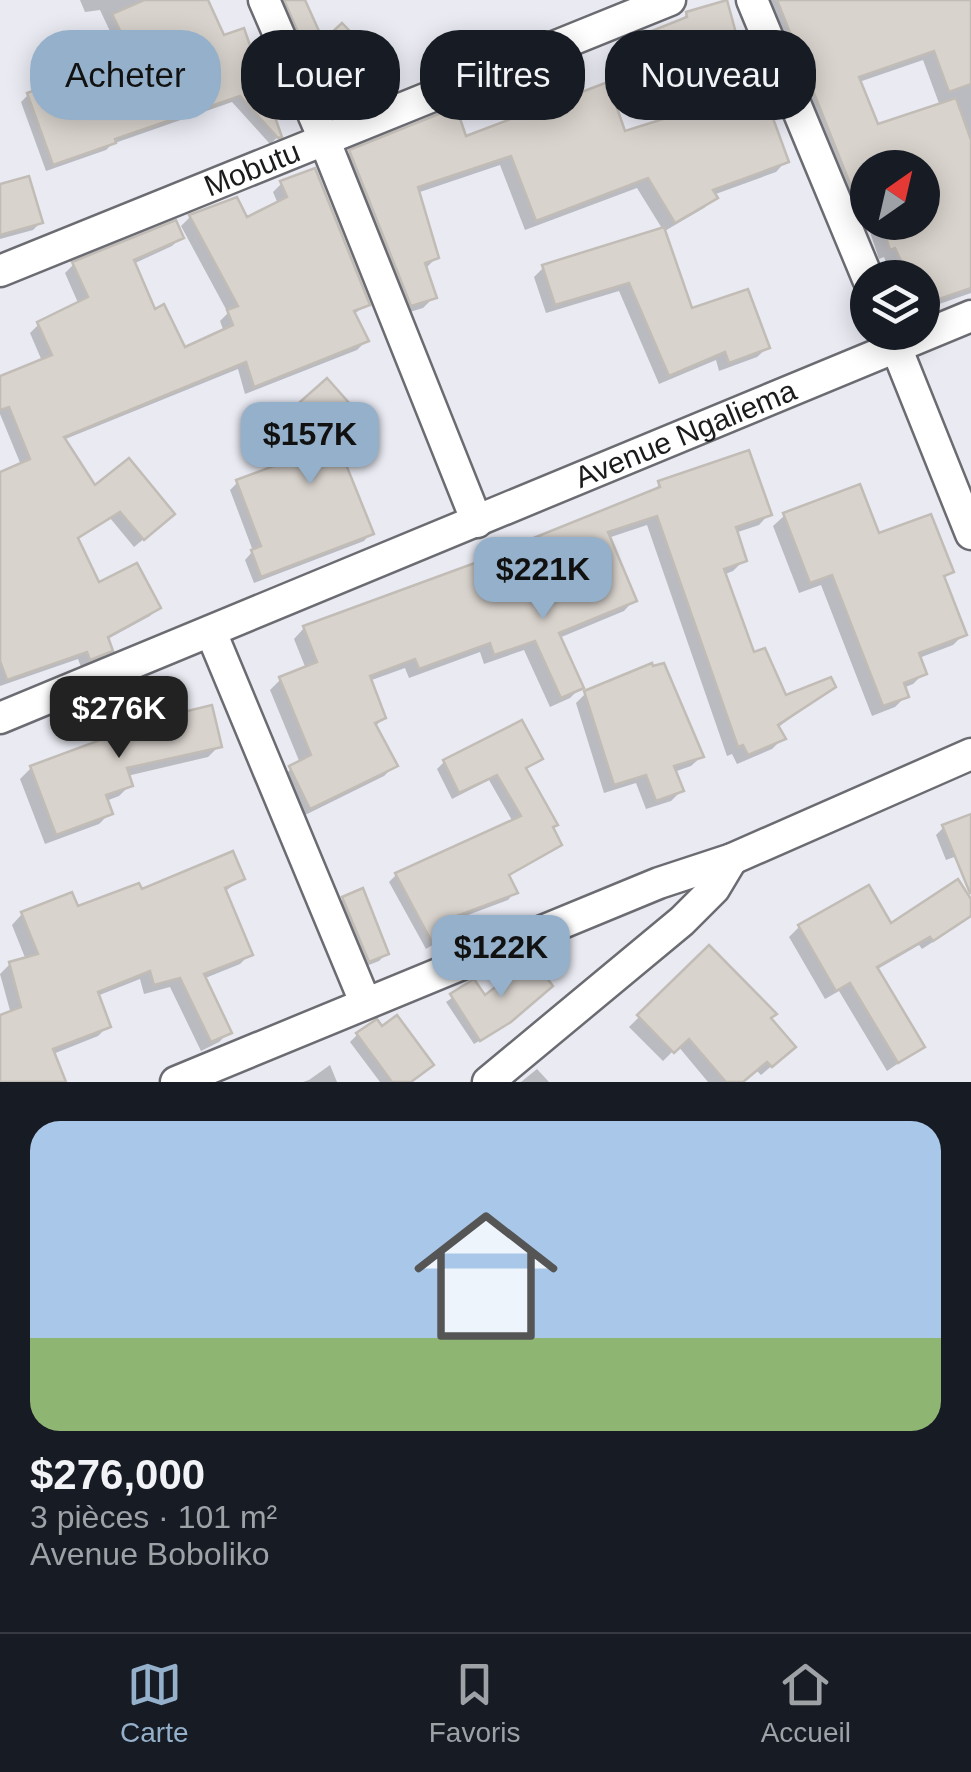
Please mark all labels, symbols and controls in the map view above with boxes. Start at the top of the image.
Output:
chip: Acheter [30,30,221,120]
chip: Louer [241,30,400,120]
chip: Filtres [420,30,585,120]
chip: Nouveau [605,30,816,120]
street label: Mobutu [199,134,305,203]
north arrow [850,150,940,240]
map controls [850,150,940,350]
button: layers [850,260,940,350]
street label: Avenue Ngaliema [570,373,801,494]
pin: $157K [240,402,380,487]
text: $157K [263,416,357,452]
pin: $221K [473,537,613,622]
text: $221K [496,551,590,587]
pin: $276K [49,676,189,761]
text: $276K [72,690,166,726]
pin: $122K [431,915,571,1000]
text: $122K [454,929,548,965]
icon: home [396,1186,576,1366]
text: $276,000 [30,1451,205,1498]
text: 3 pièces · 101 m² [30,1499,277,1535]
text: Avenue Boboliko [30,1536,270,1572]
tab: Carte [120,1657,189,1749]
tab: Favoris [429,1657,521,1749]
tab: Accueil [761,1657,851,1749]

